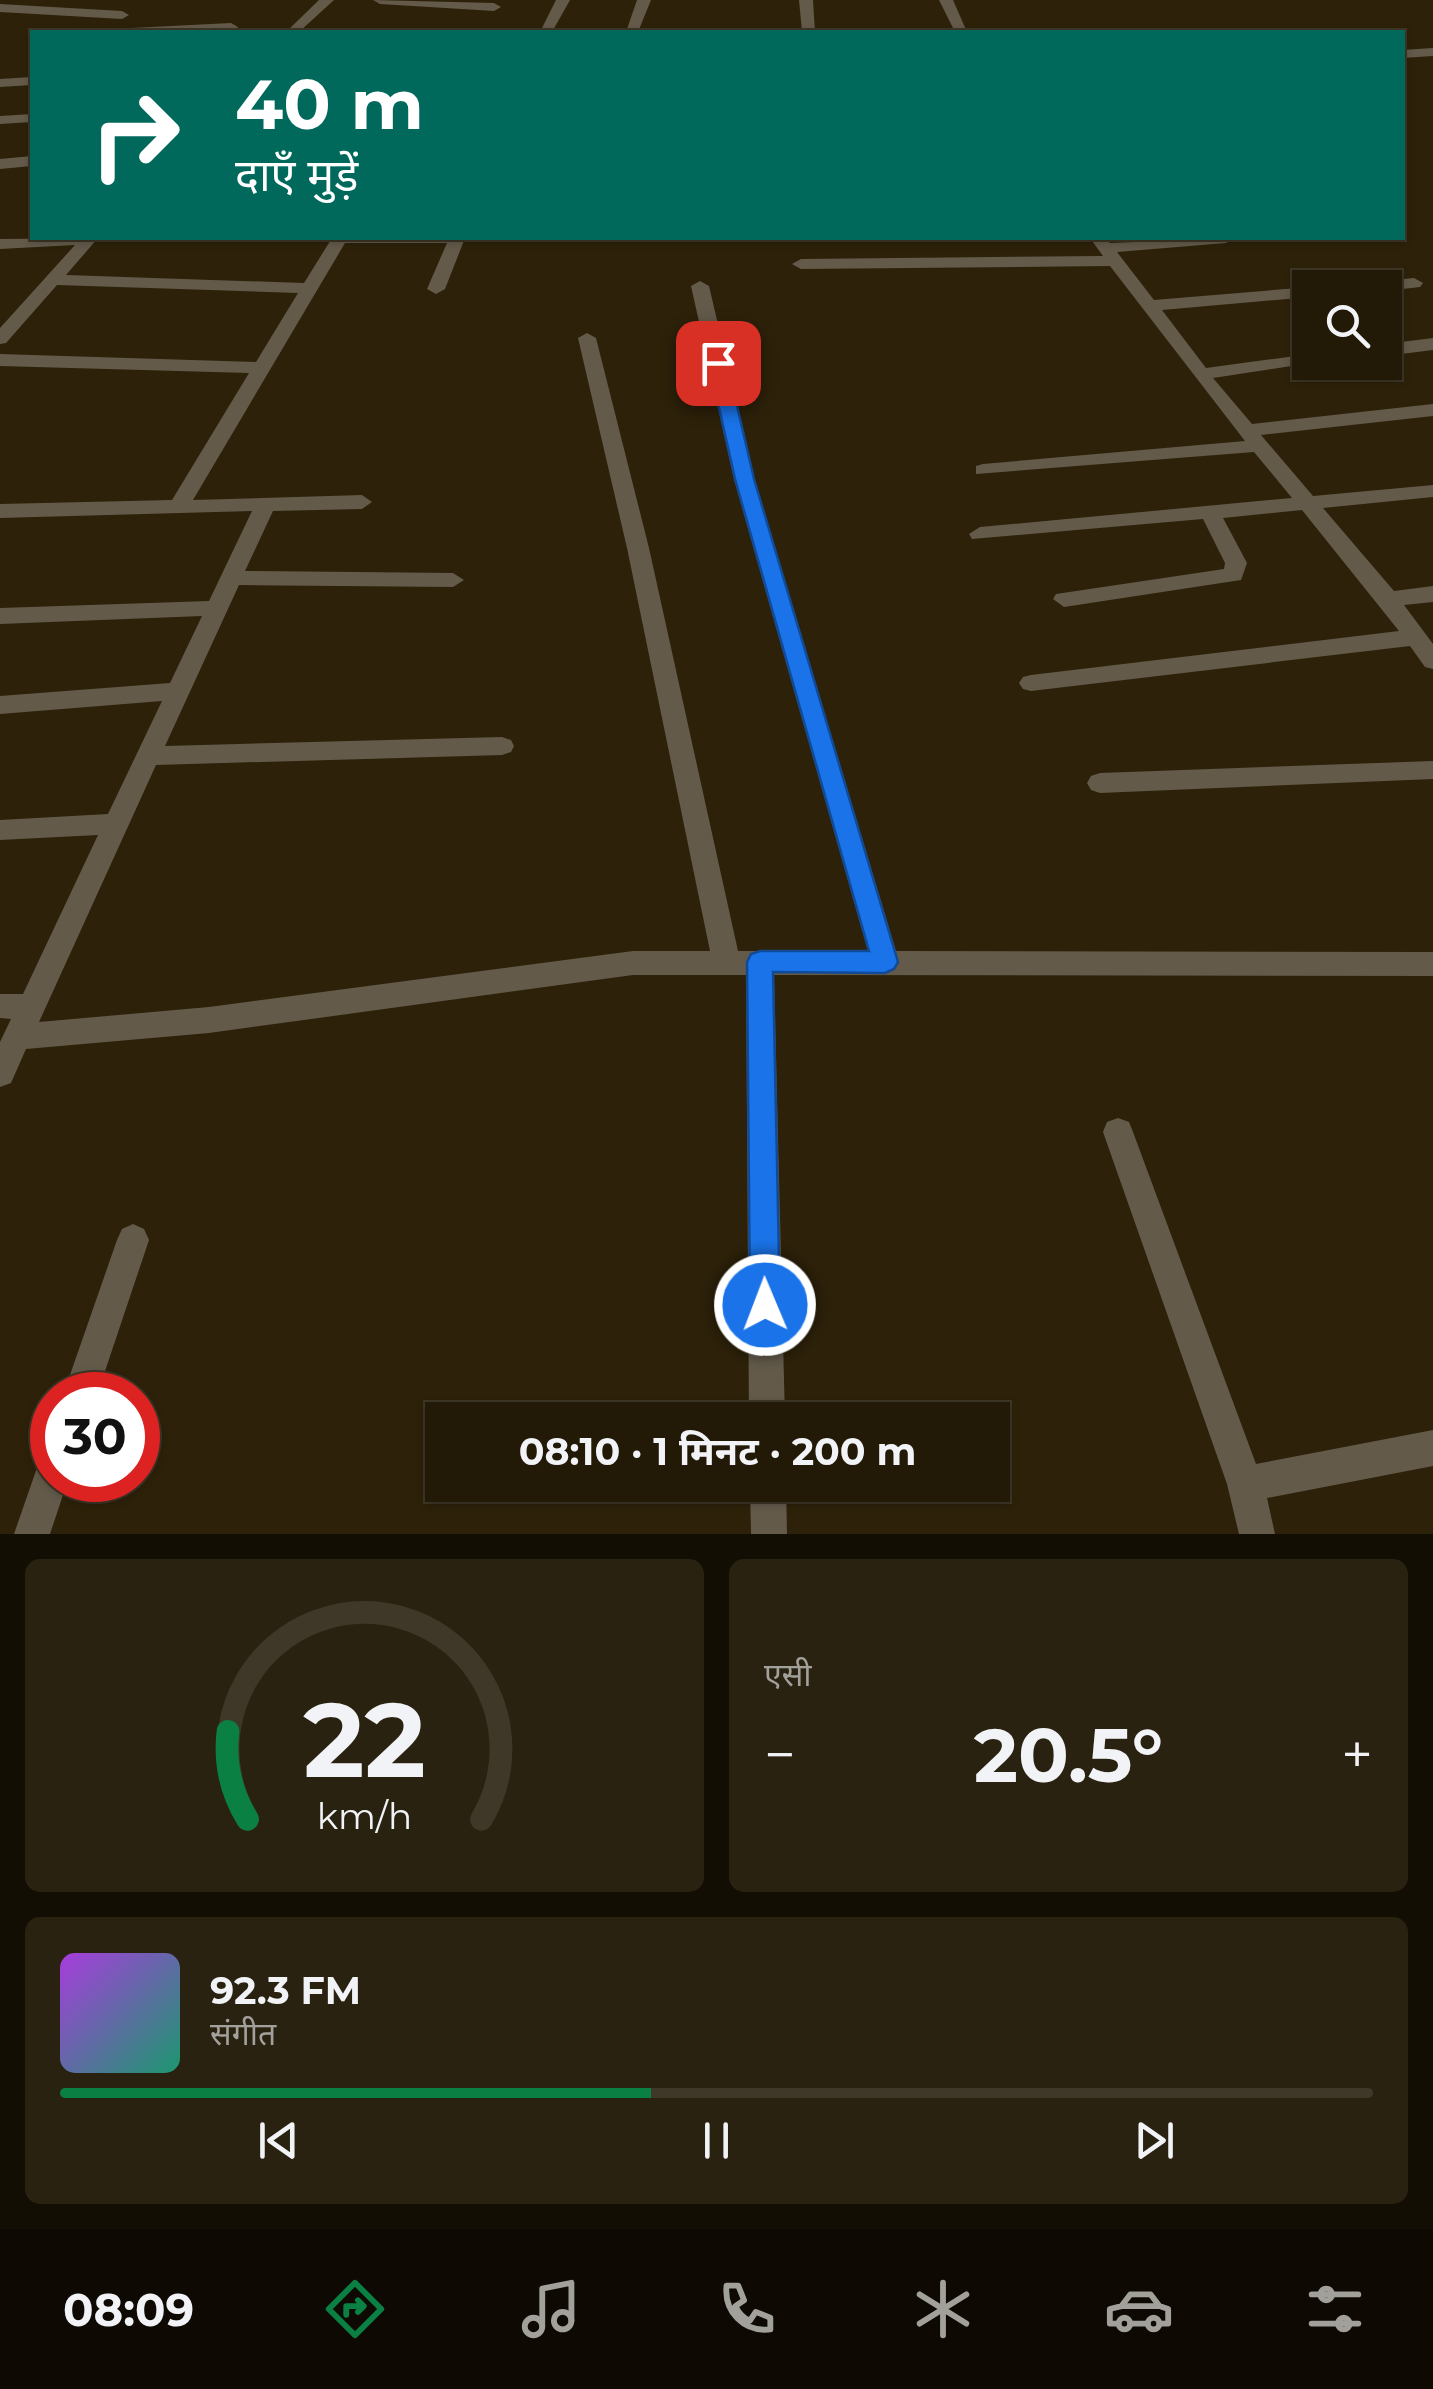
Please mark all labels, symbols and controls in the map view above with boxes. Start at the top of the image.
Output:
text: 40 m [235,61,424,147]
icon: right [70,70,200,200]
text: दाएँ मुड़ें [235,147,358,202]
map controls [1292,270,1402,380]
button: search [1292,270,1402,380]
pin [676,321,761,406]
icon: arrive [691,336,746,391]
position arrow [713,1253,817,1357]
speed limit sign: 30 [30,1372,160,1502]
text: 08:10 · 1 मिनट · 200 m [519,1428,916,1475]
text: एसी [764,1655,812,1694]
text: 22 [303,1676,426,1803]
text: 20.5° [974,1709,1163,1801]
text: − [764,1721,796,1788]
text: + [1341,1721,1373,1788]
text: km/h [317,1794,412,1838]
text: 92.3 FM [210,1967,361,2014]
text: संगीत [210,2014,276,2053]
icon: previous [251,2113,306,2168]
icon: pause [689,2113,744,2168]
icon: next [1127,2113,1182,2168]
icon: directions [320,2274,390,2344]
icon: music [516,2274,586,2344]
icon: phone [712,2274,782,2344]
icon: climate [908,2274,978,2344]
icon: car [1104,2274,1174,2344]
icon: filters [1300,2274,1370,2344]
text: 08:09 [63,2282,194,2337]

